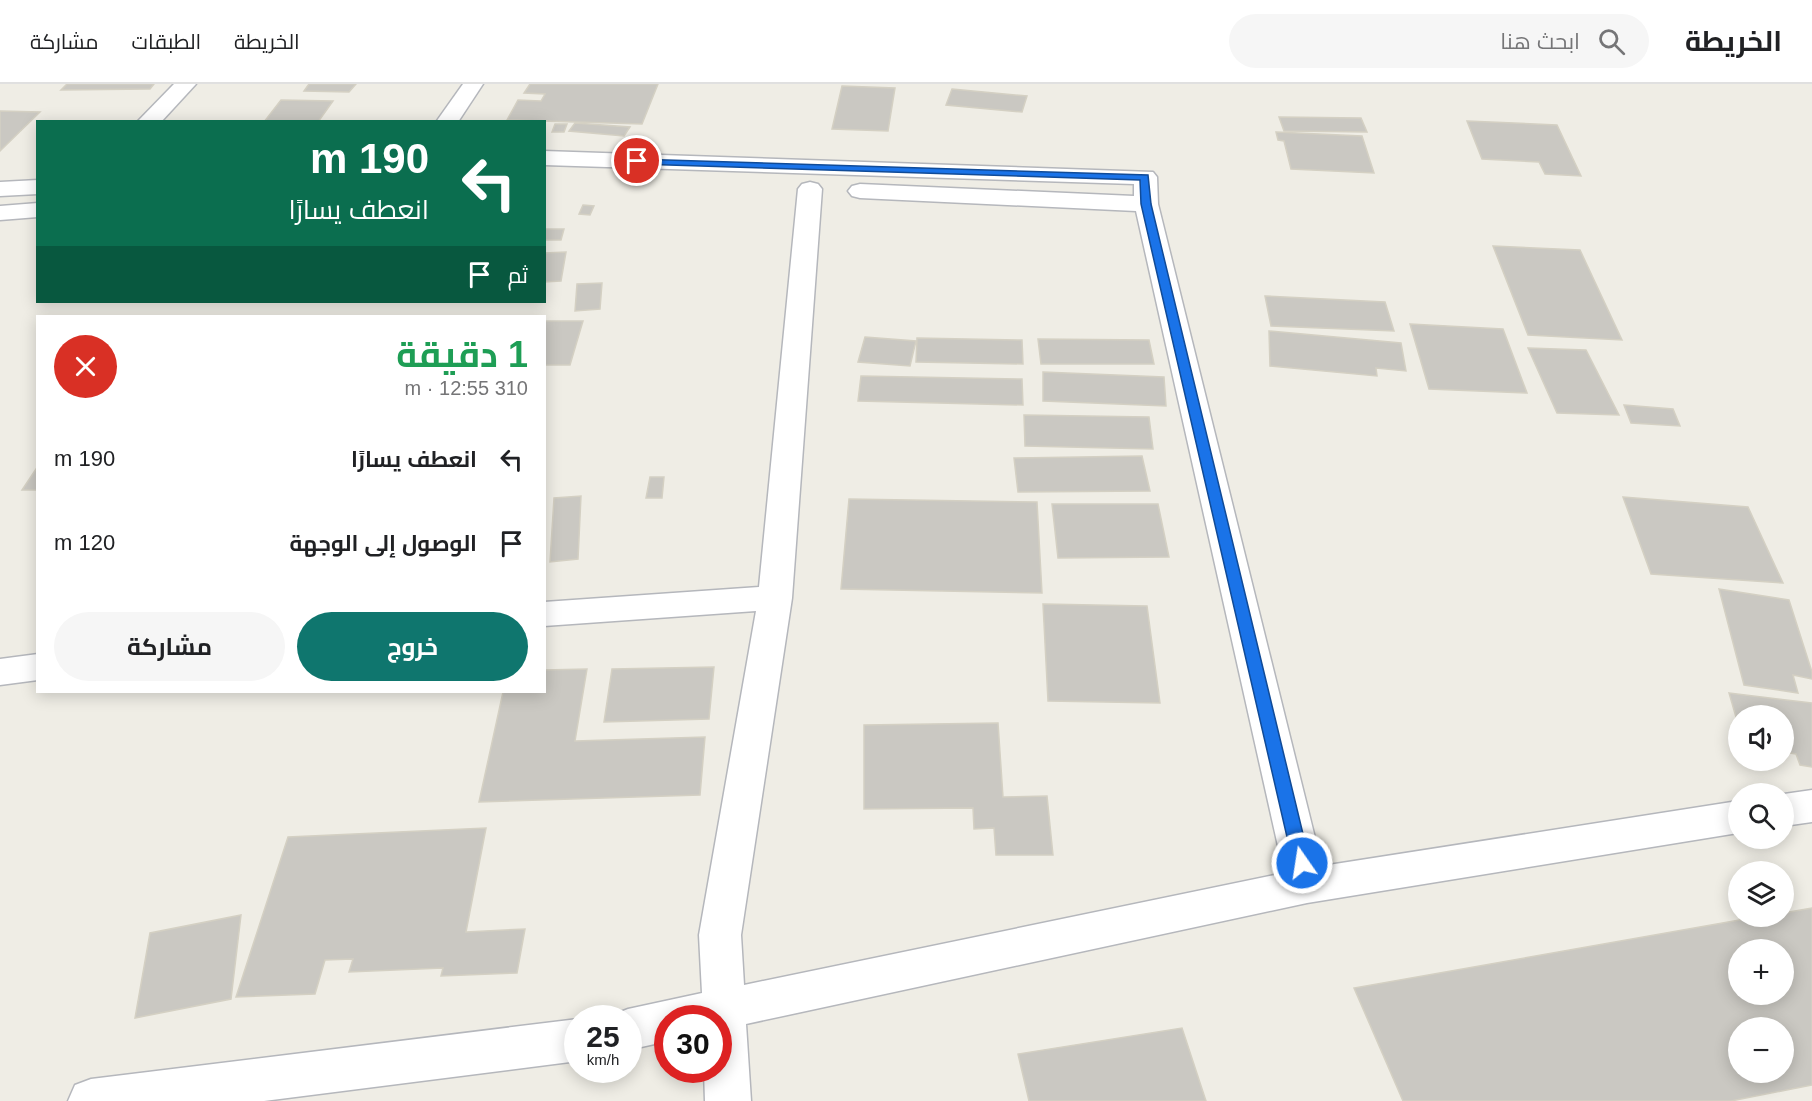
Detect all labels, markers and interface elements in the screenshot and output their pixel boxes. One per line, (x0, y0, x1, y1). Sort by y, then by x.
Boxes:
search box (1229, 14, 1649, 68)
icon: search (1595, 25, 1628, 58)
text: الخريطة (1685, 26, 1782, 57)
text: ابحث هنا (1500, 29, 1580, 54)
text: مشاركة (30, 30, 99, 53)
text: الطبقات (132, 30, 201, 53)
text: الخريطة (234, 30, 300, 53)
text: 190 m (310, 135, 429, 182)
pin (611, 135, 662, 186)
icon: left (450, 144, 528, 222)
icon: arrive (620, 144, 653, 177)
text: انعطف يسارًا (288, 195, 429, 225)
icon: arrive (463, 258, 496, 291)
text: ثم (508, 263, 528, 288)
text: 1 دقيقة (396, 334, 528, 375)
button: close (54, 335, 117, 398)
text: 310 m · 12:55 (405, 377, 528, 399)
icon: left (495, 443, 528, 476)
text: 190 m (54, 446, 115, 471)
text: انعطف يسارًا (351, 447, 477, 472)
icon: arrive (495, 527, 528, 560)
text: 120 m (54, 530, 115, 555)
text: الوصول إلى الوجهة (290, 531, 477, 556)
button: مشاركة (54, 612, 285, 681)
button: خروج (297, 612, 528, 681)
map controls (1728, 705, 1794, 1083)
button: sound (1728, 705, 1794, 771)
button: search (1728, 783, 1794, 849)
position arrow (1270, 831, 1334, 895)
button: layers (1728, 861, 1794, 927)
button: + (1728, 939, 1794, 1005)
speed limit sign: 30 (654, 1005, 732, 1083)
button: − (1728, 1017, 1794, 1083)
text: 25 (586, 1020, 620, 1053)
text: km/h (587, 1051, 619, 1068)

